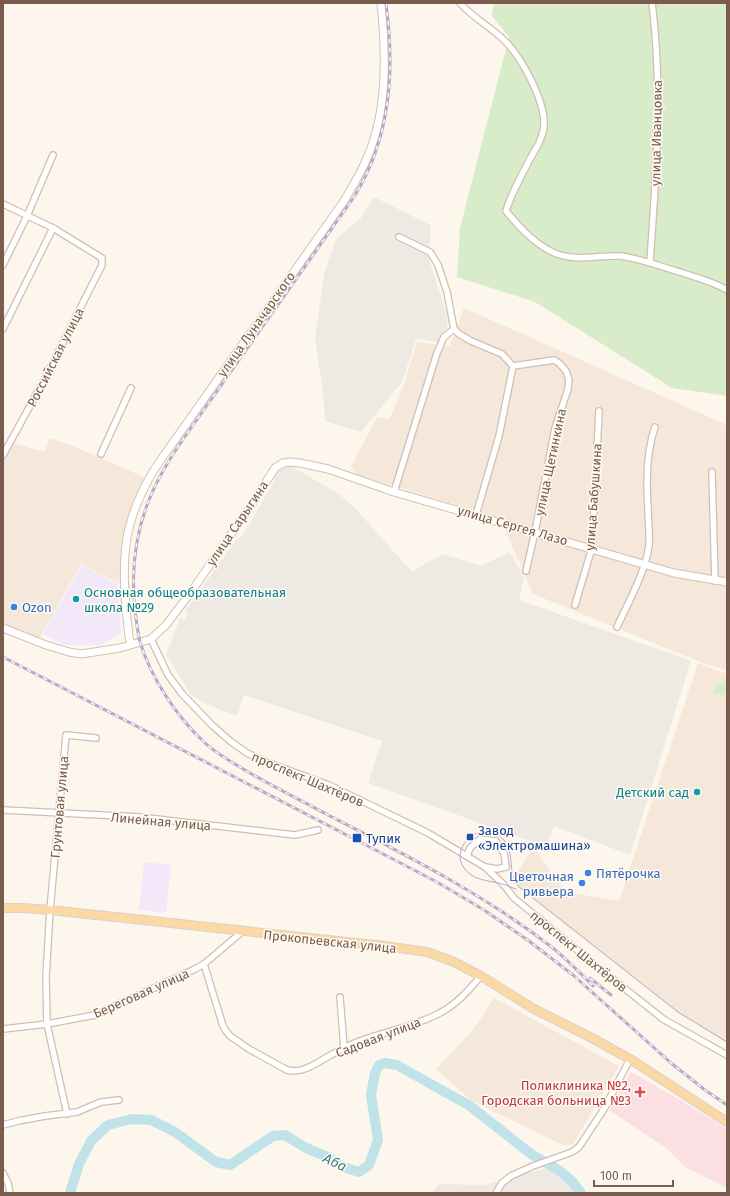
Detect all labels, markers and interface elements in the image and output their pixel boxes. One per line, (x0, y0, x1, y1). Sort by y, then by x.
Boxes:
street label: улица Иванцовка (648, 80, 665, 186)
street label: улица Луначарского (215, 269, 298, 380)
street label: Российская улица (24, 305, 87, 409)
street label: улица Щетинкина (532, 407, 569, 517)
street label: улица Бабушкина (582, 443, 605, 551)
street label: улица Сарыгина (203, 478, 271, 569)
street label: улица Сергея Лазо (456, 503, 570, 548)
place label: Основная общеобразовательная школа №29 (84, 585, 286, 615)
marker: Основная общеобразовательная школа №29 (71, 594, 81, 604)
place label: Ozon (22, 600, 52, 615)
marker: Ozon (9, 602, 19, 612)
street label: проспект Шахтёров (249, 749, 366, 810)
street label: Грунтовая улица (48, 755, 71, 859)
place label: Детский сад (615, 785, 689, 800)
marker: Детский сад (692, 787, 702, 797)
street label: Линейная улица (110, 810, 212, 833)
place label: Завод «Электромашина» (478, 823, 591, 853)
place label: Тупик (366, 831, 401, 846)
marker: Тупик (351, 832, 363, 844)
marker: Завод «Электромашина» (465, 832, 475, 842)
place label: Пятёрочка (596, 866, 661, 881)
marker: Пятёрочка (583, 868, 593, 878)
place label: Цветочная ривьера (509, 869, 574, 899)
marker: Цветочная ривьера (577, 878, 587, 888)
street label: проспект Шахтёров (527, 908, 630, 995)
street label: Прокопьевская улица (263, 927, 397, 956)
street label: Береговая улица (91, 966, 191, 1021)
street label: Садовая улица (333, 1014, 423, 1061)
place label: Поликлиника №2, Городская больница №3 (481, 1078, 631, 1108)
marker: Поликлиника №2, Городская больница №3 (634, 1086, 646, 1098)
water label: Аба (319, 1149, 349, 1175)
scale bar (594, 1162, 673, 1188)
text: 100 m (600, 1169, 632, 1183)

